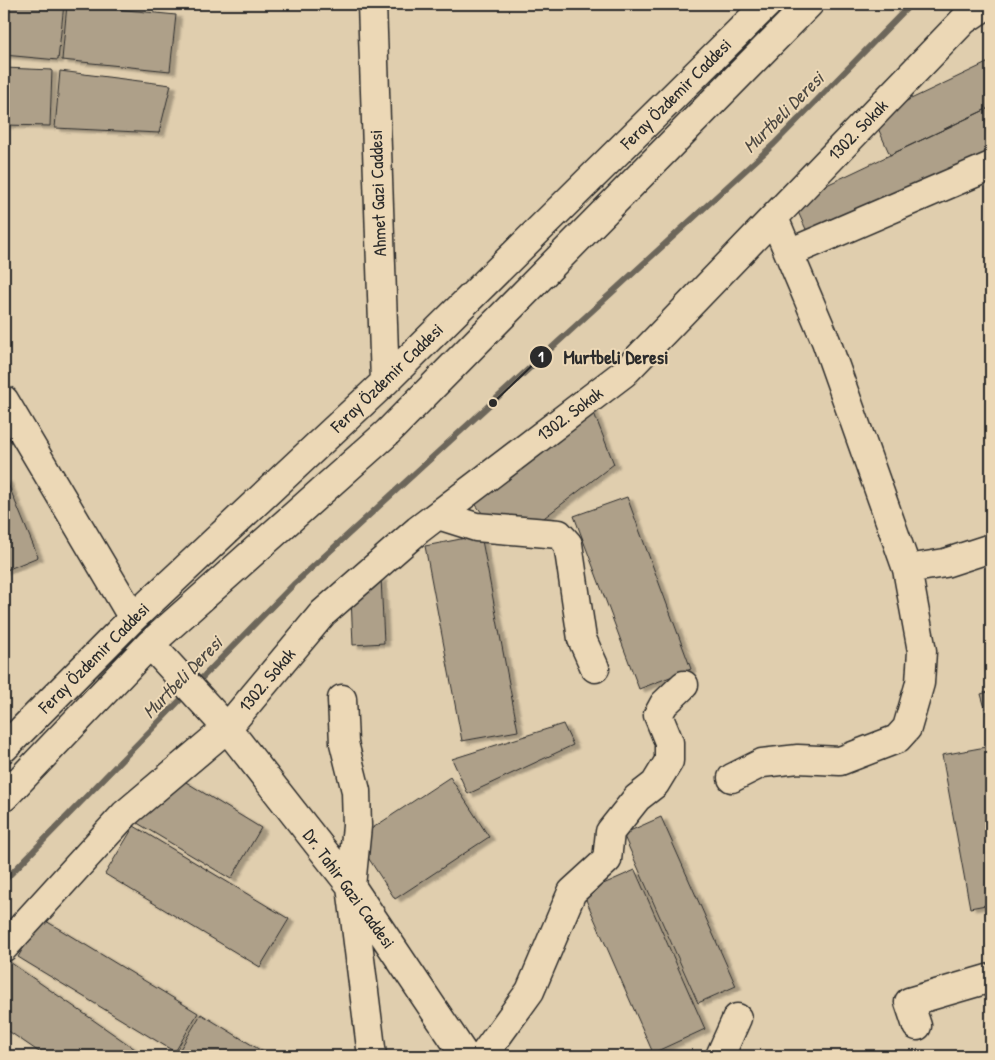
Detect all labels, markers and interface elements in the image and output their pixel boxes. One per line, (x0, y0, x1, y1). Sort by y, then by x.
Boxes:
street label: Feray Özdemir Caddesi (614, 32, 737, 156)
water label: Murtbeli Deresi (737, 65, 830, 158)
street label: 1302. Sokak (822, 93, 894, 166)
street label: Ahmet Gazi Caddesi (363, 129, 392, 257)
street label: Feray Özdemir Caddesi (324, 317, 449, 439)
callout: Murtbeli Deresi (529, 340, 679, 374)
text: Murtbeli Deresi (564, 344, 668, 370)
text: 1 (538, 346, 544, 367)
street label: 1302. Sokak (532, 380, 608, 447)
street label: Feray Özdemir Caddesi (32, 596, 155, 720)
water label: Murtbeli Deresi (136, 629, 229, 724)
street label: 1302. Sokak (232, 642, 301, 717)
street label: Dr. Tahir Gazi Caddesi (297, 824, 401, 954)

